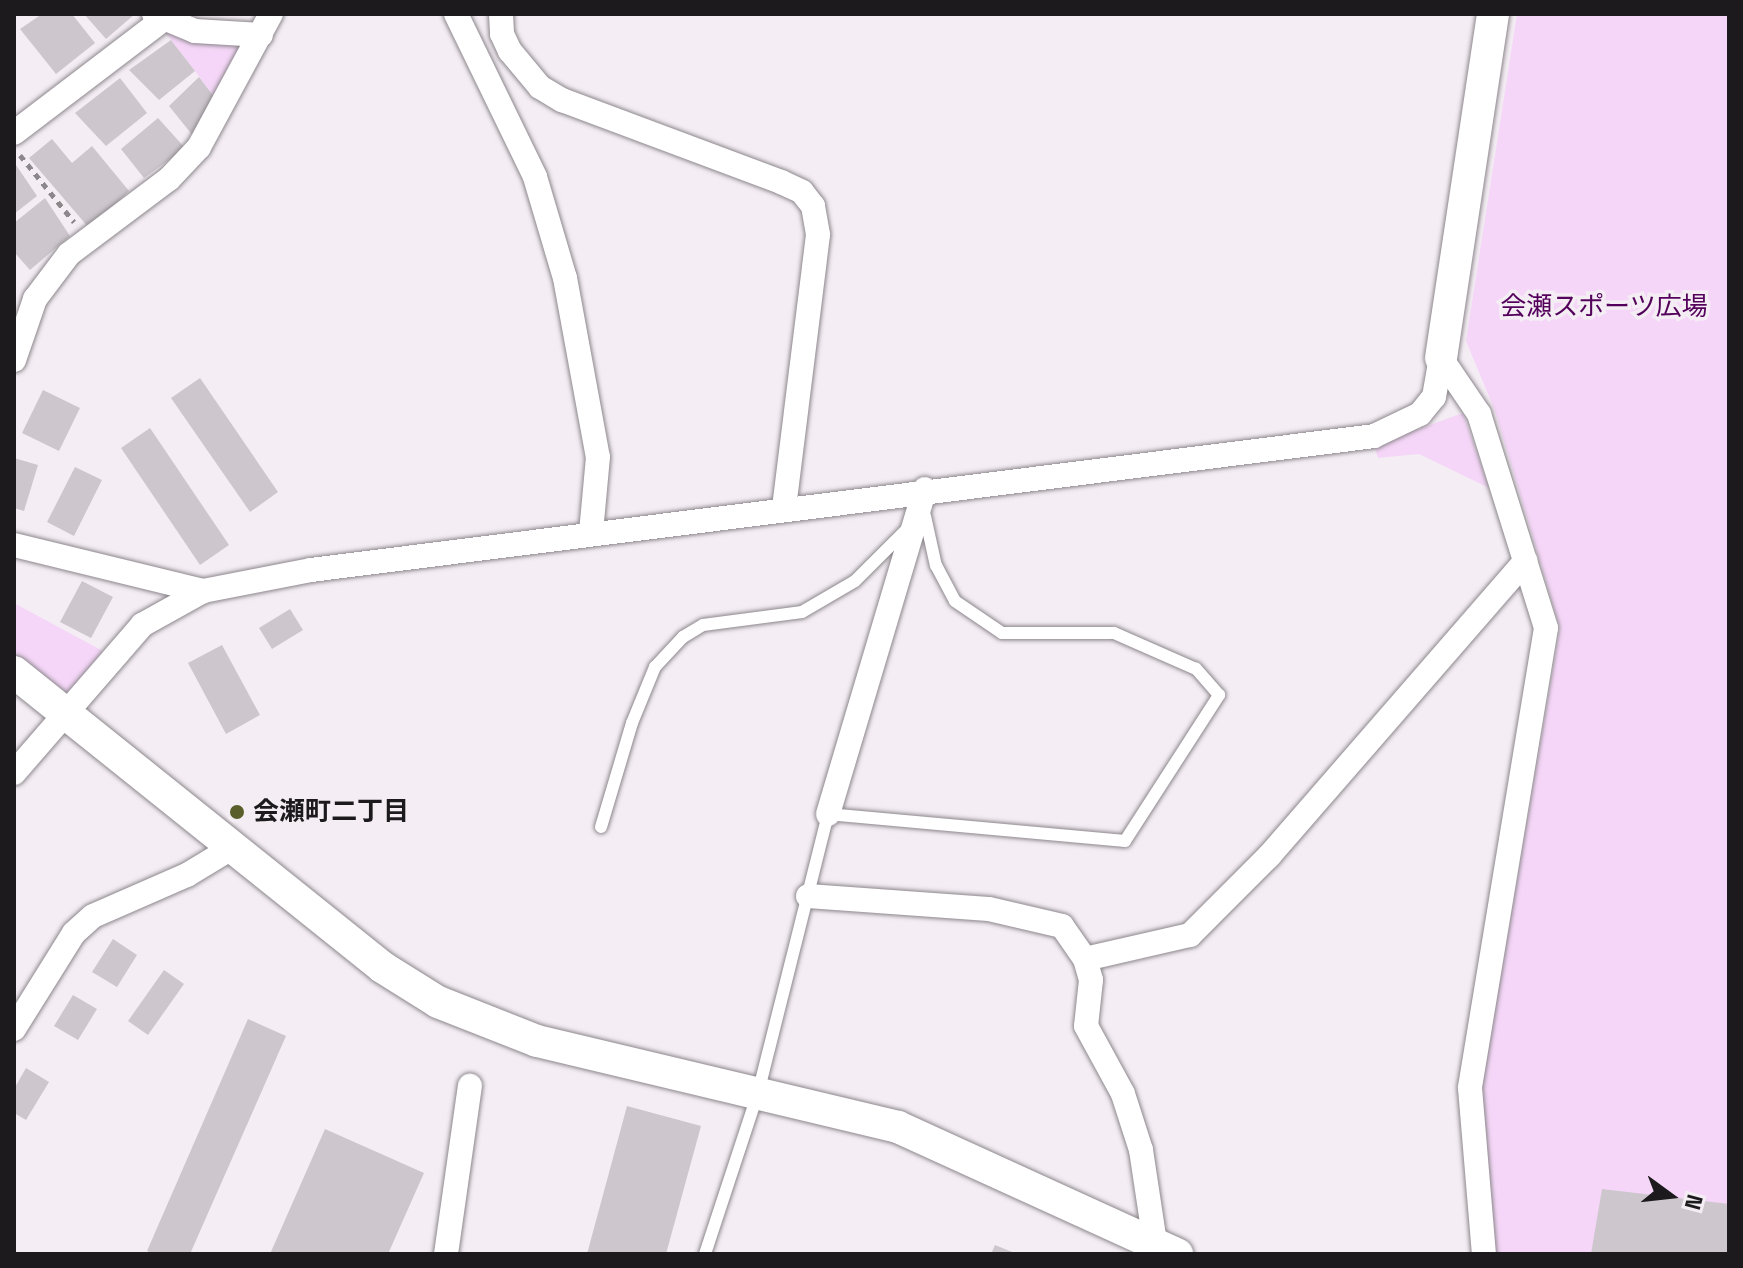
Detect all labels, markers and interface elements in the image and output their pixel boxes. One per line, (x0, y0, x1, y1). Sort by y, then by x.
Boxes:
park label: 会瀬スポーツ広場 (1500, 291, 1708, 323)
place label: 会瀬町二丁目 (253, 796, 409, 828)
marker: 会瀬町二丁目 (228, 803, 246, 821)
north arrow (1631, 1156, 1711, 1236)
text: N (1679, 1191, 1710, 1213)

